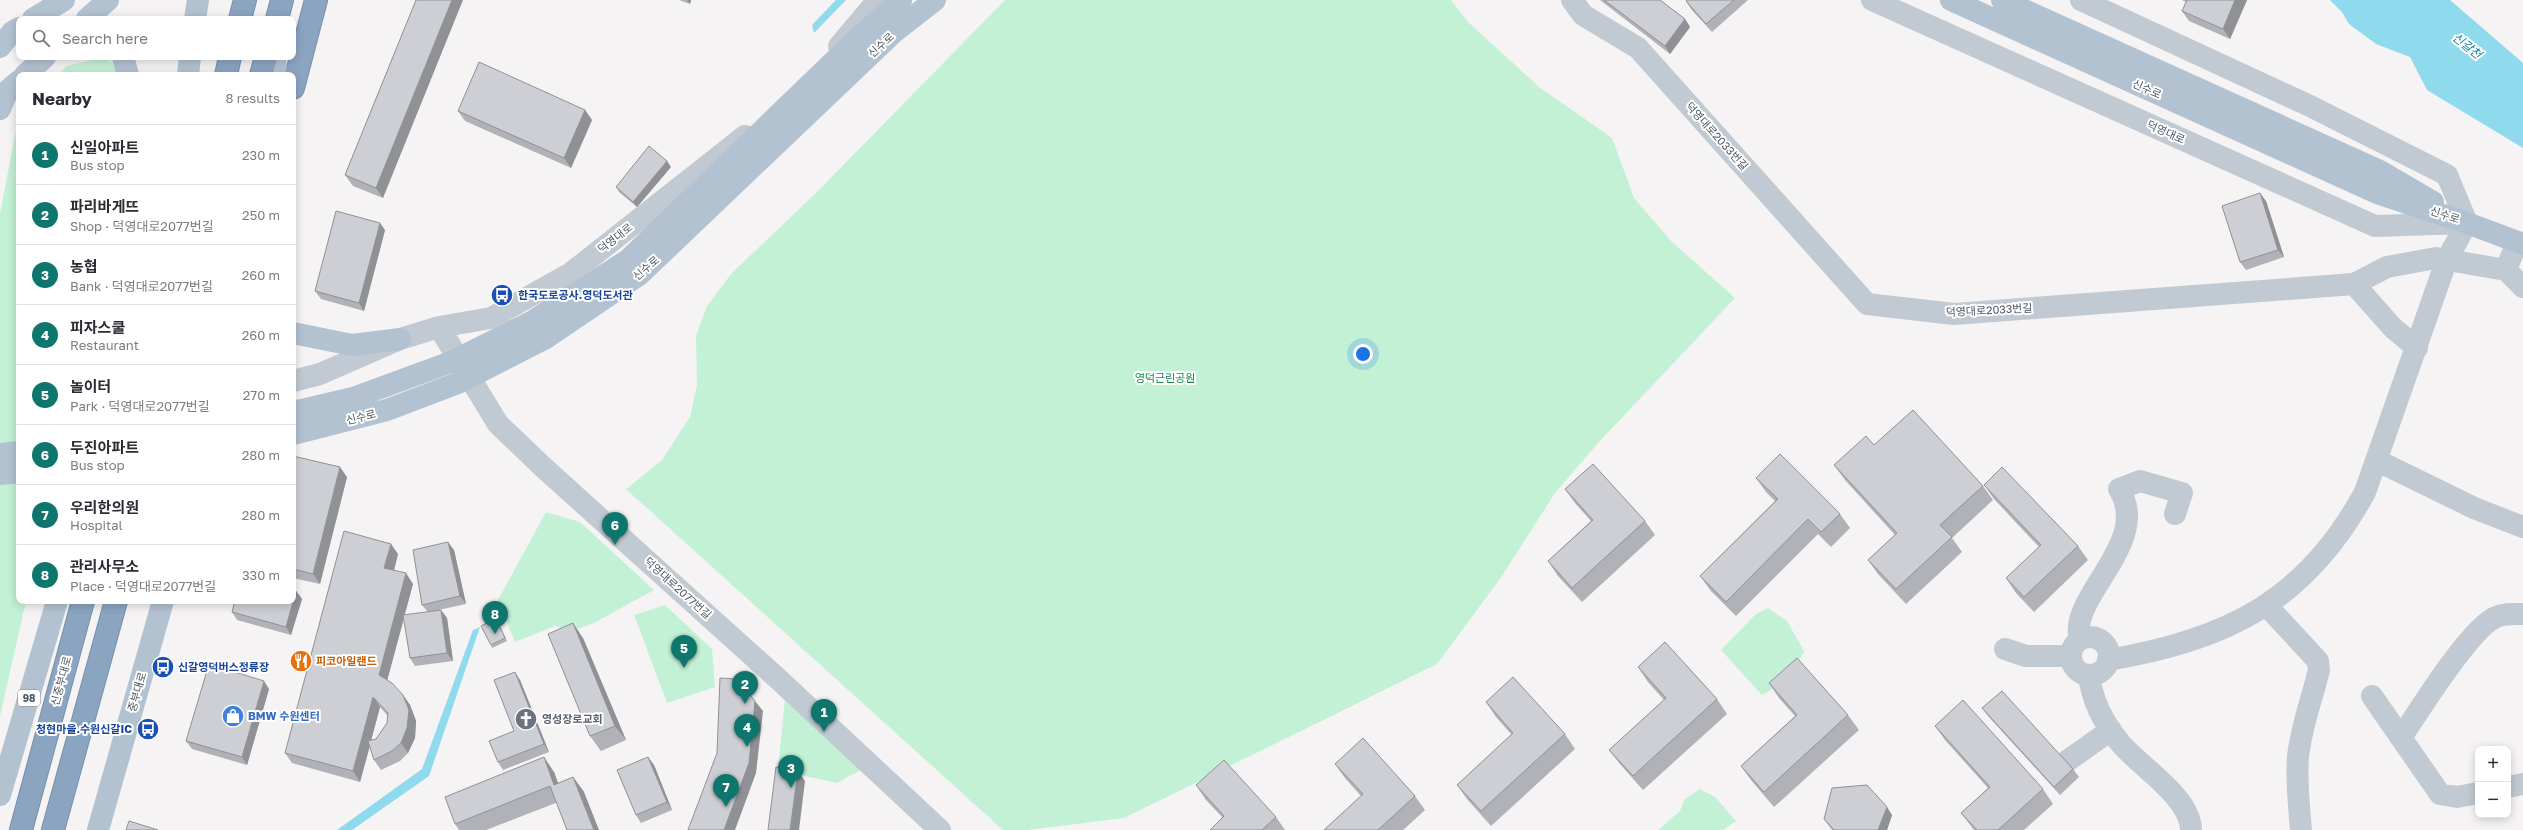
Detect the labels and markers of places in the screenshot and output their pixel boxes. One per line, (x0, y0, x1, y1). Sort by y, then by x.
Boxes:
bus stop icon: 한국도로공사.영덕도서관 (489, 282, 515, 308)
place label: 한국도로공사.영덕도서관 (518, 288, 633, 301)
pin: 6 (602, 512, 628, 545)
pin: 8 (482, 601, 508, 634)
pin: 5 (671, 635, 697, 668)
restaurant icon: 피코아일랜드 (288, 648, 314, 674)
bus stop icon: 신갈영덕버스정류장 (150, 654, 176, 680)
place label: 피코아일랜드 (316, 654, 377, 667)
place label: 신갈영덕버스정류장 (178, 660, 269, 673)
pin: 2 (732, 671, 758, 704)
pin: 1 (811, 699, 837, 732)
shop icon: BMW 수원센터 (220, 703, 246, 729)
church icon: 영성장로교회 (513, 706, 539, 732)
place label: BMW 수원센터 (248, 709, 320, 722)
place label: 영성장로교회 (542, 712, 603, 725)
pin: 4 (734, 714, 760, 747)
bus stop icon: 청현마을.수원신갈IC (135, 716, 161, 742)
place label: 청현마을.수원신갈IC (36, 722, 132, 735)
pin: 3 (778, 755, 804, 788)
pin: 7 (713, 774, 739, 807)

